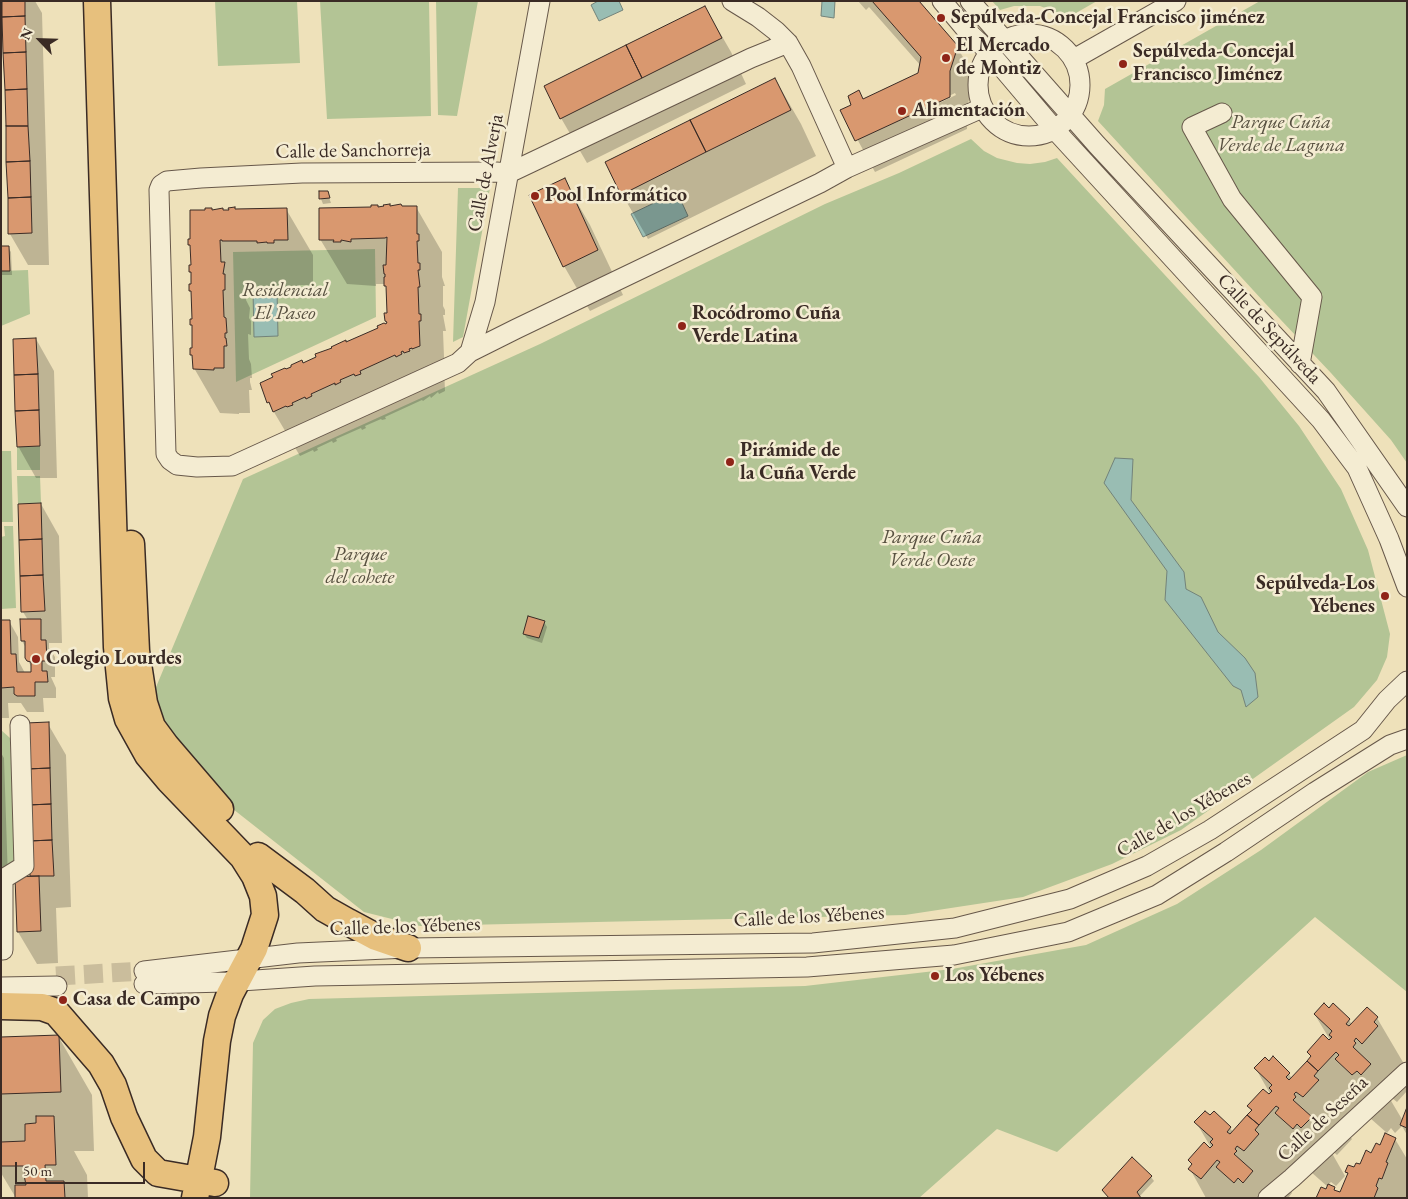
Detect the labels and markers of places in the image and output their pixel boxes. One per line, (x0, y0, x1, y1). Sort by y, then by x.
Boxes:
place label: Sepúlveda-Concejal Francisco jiménez (951, 6, 1265, 30)
marker: Sepúlveda-Concejal Francisco jiménez (935, 12, 947, 24)
place label: El Mercado de Montiz (956, 34, 1050, 81)
place label: Sepúlveda-Concejal Francisco Jiménez (1133, 40, 1294, 87)
marker: El Mercado de Montiz (940, 52, 952, 64)
marker: Sepúlveda-Concejal Francisco Jiménez (1117, 58, 1129, 70)
place label: Alimentación (912, 99, 1025, 123)
marker: Alimentación (896, 105, 908, 117)
place label: Pool Informático (545, 184, 687, 208)
marker: Pool Informático (529, 190, 541, 202)
place label: Rocódromo Cuña Verde Latina (692, 302, 841, 349)
marker: Rocódromo Cuña Verde Latina (676, 320, 688, 332)
place label: Pirámide de la Cuña Verde (740, 439, 856, 486)
marker: Pirámide de la Cuña Verde (724, 456, 736, 468)
place label: Sepúlveda-Los Yébenes (1256, 572, 1375, 619)
marker: Sepúlveda-Los Yébenes (1379, 590, 1391, 602)
place label: Colegio Lourdes (46, 647, 182, 671)
marker: Colegio Lourdes (30, 653, 42, 665)
place label: Los Yébenes (945, 964, 1044, 988)
marker: Los Yébenes (929, 970, 941, 982)
place label: Casa de Campo (73, 988, 200, 1012)
marker: Casa de Campo (57, 994, 69, 1006)

